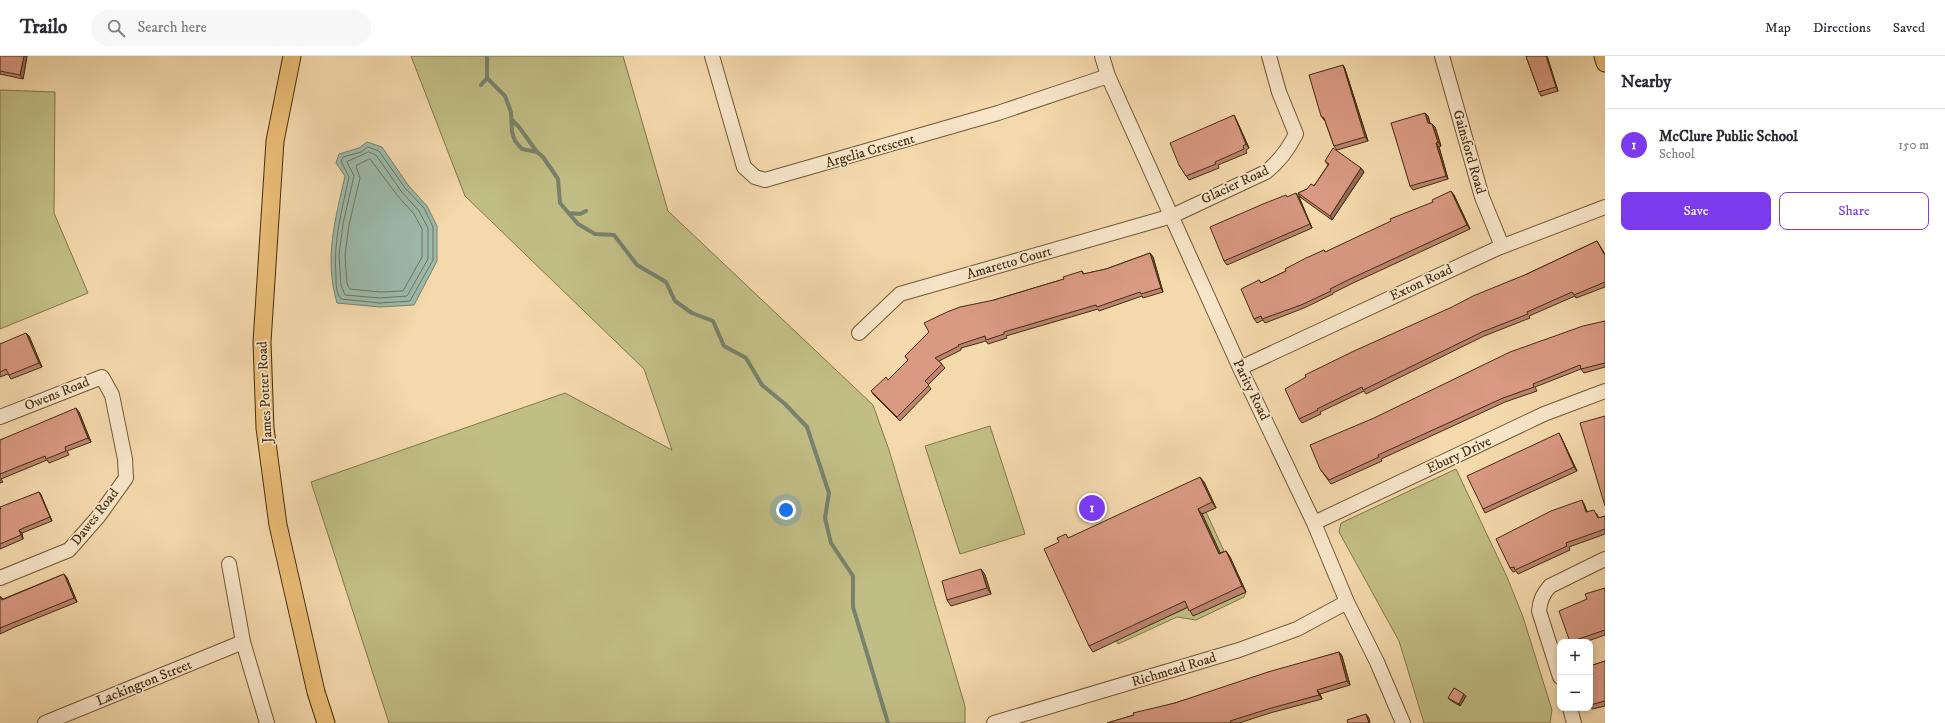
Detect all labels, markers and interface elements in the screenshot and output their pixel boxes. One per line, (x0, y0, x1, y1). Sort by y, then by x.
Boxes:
search box (91, 10, 371, 46)
text: Trailo (20, 16, 67, 39)
icon: search (105, 17, 127, 39)
text: Search here (137, 18, 207, 37)
text: Map (1765, 19, 1791, 37)
text: Directions (1813, 19, 1871, 37)
text: Saved (1893, 19, 1925, 37)
text: Nearby (1621, 71, 1671, 93)
street label: Gainsford Road (1448, 108, 1490, 196)
text: McClure Public School (1659, 127, 1798, 146)
street label: Argelia Crescent (823, 130, 917, 172)
text: 1 (1632, 137, 1636, 153)
text: 150 m (1898, 137, 1929, 153)
text: School (1659, 146, 1695, 162)
street label: Glacier Road (1198, 162, 1272, 208)
button: Save (1621, 192, 1771, 230)
button: Share (1779, 192, 1929, 230)
street label: Amaretto Court (964, 242, 1054, 284)
street label: Exton Road (1387, 261, 1455, 305)
street label: James Potter Road (253, 341, 277, 445)
street label: Parity Road (1228, 356, 1274, 424)
street label: Owens Road (22, 373, 92, 415)
street label: Ebury Drive (1424, 432, 1494, 478)
street label: Dawes Road (67, 485, 123, 549)
pin: 1 (1079, 493, 1105, 523)
your location (776, 500, 796, 520)
map controls (1557, 639, 1593, 711)
button: + (1557, 639, 1593, 675)
street label: Richmead Road (1130, 649, 1218, 691)
street label: Lackington Street (94, 655, 195, 710)
button: − (1557, 675, 1593, 711)

